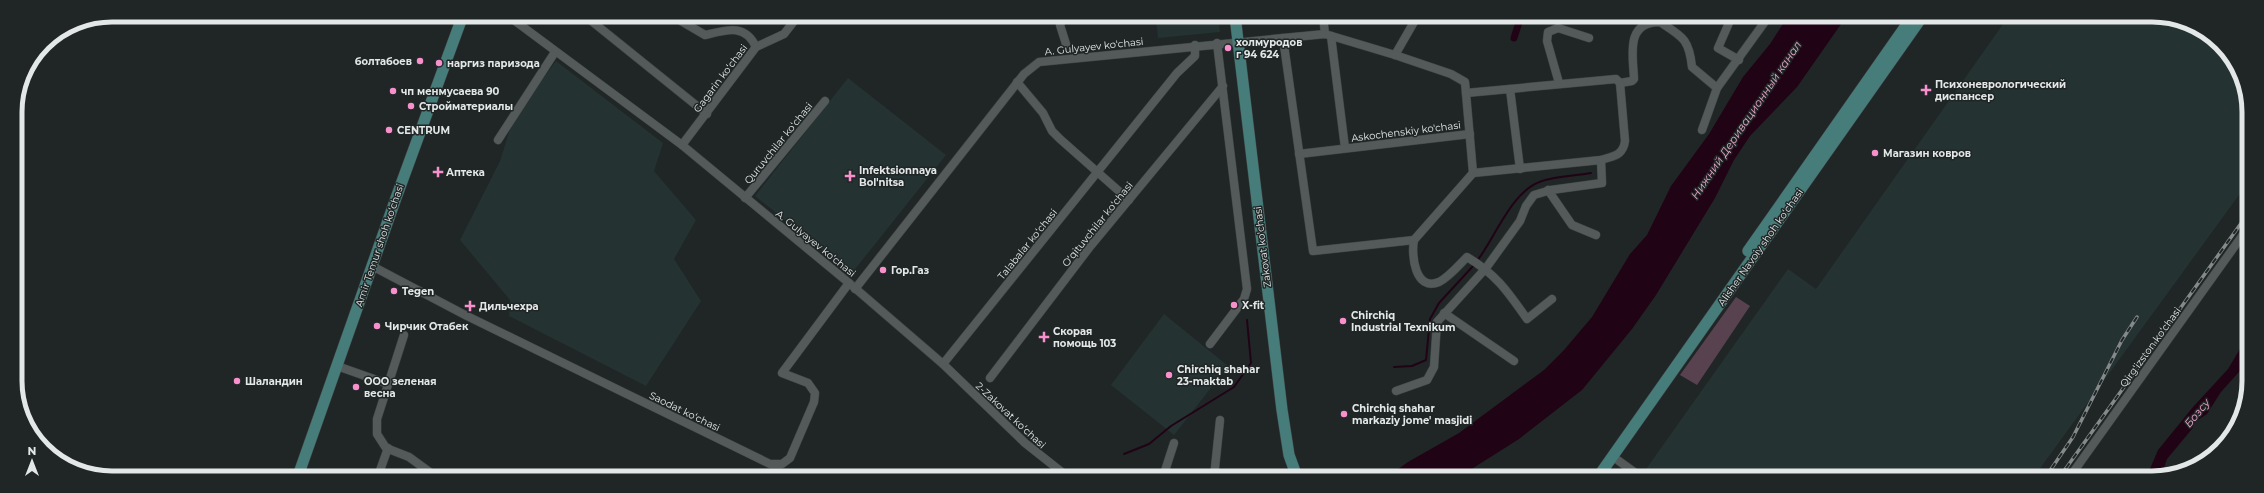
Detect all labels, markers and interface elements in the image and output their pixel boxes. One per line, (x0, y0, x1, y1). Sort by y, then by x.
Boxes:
street label: A. Gulyayev ko‘chasi (1044, 35, 1144, 58)
place label: холмуродов г 94 624 (1236, 36, 1302, 61)
water label: Нижний Деривационный канал (1688, 38, 1804, 202)
street label: Gagarin ko‘chasi (691, 42, 750, 115)
marker: холмуродов г 94 624 (1223, 43, 1233, 53)
place label: болтабоев (355, 55, 412, 68)
marker: болтабоев (415, 56, 425, 66)
place label: наргиз паризода (447, 57, 540, 70)
marker: наргиз паризода (434, 58, 444, 68)
place label: Психоневрологический диспансер (1935, 78, 2066, 103)
marker: Психоневрологический диспансер (1920, 84, 1932, 96)
place label: чп менмусаева 90 (401, 85, 500, 98)
marker: чп менмусаева 90 (388, 86, 398, 96)
place label: Стройматериалы (419, 100, 513, 113)
street label: Quruvchilar ko‘chasi (742, 100, 815, 187)
marker: Стройматериалы (406, 101, 416, 111)
street label: Askochenskiy ko'chasi (1351, 118, 1462, 145)
place label: CENTRUM (397, 124, 450, 137)
marker: CENTRUM (384, 125, 394, 135)
place label: Магазин ковров (1883, 147, 1971, 160)
marker: Магазин ковров (1870, 148, 1880, 158)
place label: Infektsionnaya Bol'nitsa (859, 164, 937, 189)
place label: Аптека (446, 166, 485, 179)
marker: Аптека (433, 167, 443, 177)
marker: Infektsionnaya Bol'nitsa (844, 170, 856, 182)
street label: O‘qituvchilar ko‘chasi (1059, 179, 1136, 269)
street label: Amir Temur shoh ko‘chasi (352, 182, 407, 308)
street label: Alisher Navoiy shoh koʻchasi (1715, 186, 1806, 308)
street label: Talabalar ko‘chasi (995, 206, 1060, 282)
street label: Zakovat ko'chasi (1251, 206, 1274, 288)
street label: A. Gulyayev ko‘chasi (773, 207, 858, 280)
place label: Гор.Газ (891, 264, 930, 277)
marker: Гор.Газ (878, 265, 888, 275)
place label: Tegen (402, 285, 434, 298)
marker: Tegen (389, 286, 399, 296)
place label: X-fit (1242, 299, 1265, 312)
marker: Дильчехра (464, 300, 476, 312)
place label: Дильчехра (479, 300, 539, 313)
marker: X-fit (1229, 300, 1239, 310)
street label: Qirg‘izston ko‘chasi (2117, 305, 2184, 390)
place label: Chirchiq Industrial Texnikum (1351, 309, 1455, 334)
marker: Chirchiq Industrial Texnikum (1338, 316, 1348, 326)
place label: Чирчик Отабек (385, 320, 469, 333)
marker: Чирчик Отабек (372, 321, 382, 331)
place label: Скорая помощь 103 (1053, 325, 1116, 350)
marker: Скорая помощь 103 (1038, 331, 1050, 343)
place label: Chirchiq shahar 23-maktab (1177, 363, 1260, 388)
marker: Chirchiq shahar 23-maktab (1164, 370, 1174, 380)
place label: Шаландин (245, 375, 303, 388)
place label: ООО зеленая весна (364, 375, 436, 400)
marker: Шаландин (232, 376, 242, 386)
street label: 2-Zakovat ko‘chasi (973, 380, 1048, 451)
marker: ООО зеленая весна (351, 382, 361, 392)
street label: Saodat ko‘chasi (647, 389, 722, 434)
water label: Бозсу (2181, 395, 2214, 430)
place label: Chirchiq shahar markaziy jome' masjidi (1352, 402, 1472, 427)
marker: Chirchiq shahar markaziy jome' masjidi (1339, 409, 1349, 419)
north arrow (12, 441, 52, 481)
text: N (28, 444, 36, 458)

